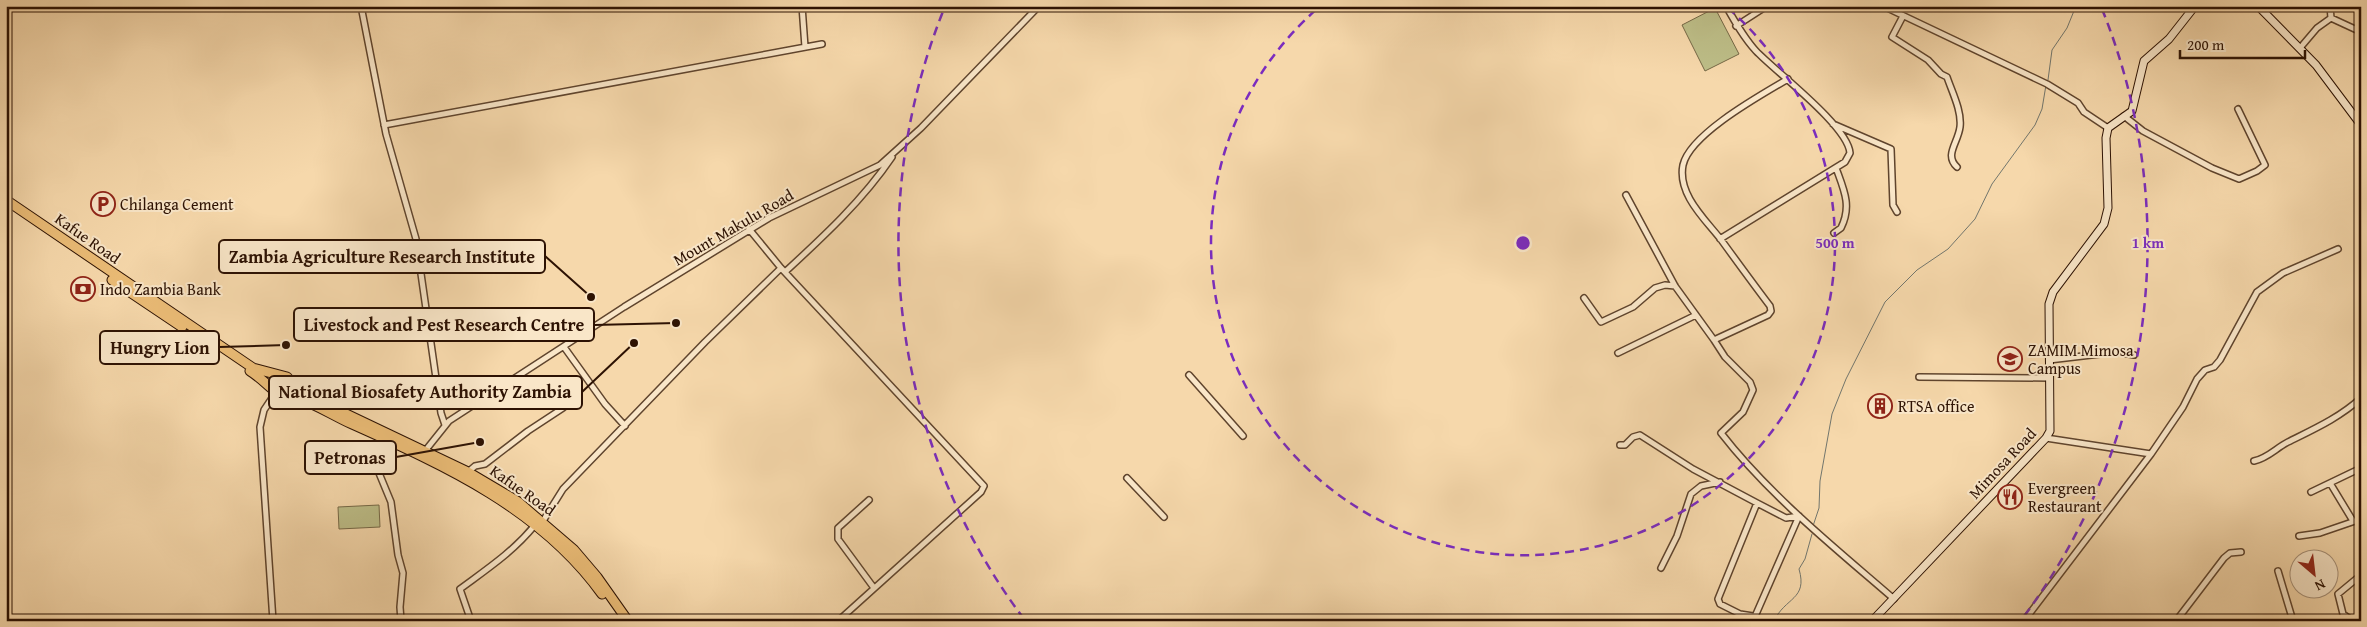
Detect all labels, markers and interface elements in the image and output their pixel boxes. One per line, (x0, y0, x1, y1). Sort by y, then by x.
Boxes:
scale bar (2180, 28, 2304, 60)
text: 200 m (2187, 34, 2225, 55)
street label: Mount Makulu Road (668, 182, 798, 271)
parking icon: Chilanga Cement (90, 191, 116, 217)
place label: Chilanga Cement (120, 192, 234, 216)
street label: Kafue Road (50, 207, 126, 270)
text: 500 m (1815, 232, 1855, 253)
text: 1 km (2132, 232, 2164, 253)
centre of rings (1514, 234, 1532, 252)
callout: Zambia Agriculture Research Institute (219, 240, 545, 273)
text: Zambia Agriculture Research Institute (229, 243, 535, 270)
bank icon: Indo Zambia Bank (70, 276, 96, 302)
place label: Indo Zambia Bank (100, 277, 222, 301)
callout: Livestock and Pest Research Centre (294, 308, 594, 341)
text: Livestock and Pest Research Centre (304, 311, 584, 338)
callout: Hungry Lion (100, 331, 219, 364)
text: Hungry Lion (110, 334, 210, 361)
place label: ZAMIM Mimosa Campus (2028, 338, 2134, 380)
school or university icon: ZAMIM Mimosa Campus (1997, 346, 2023, 372)
callout: National Biosafety Authority Zambia (269, 376, 582, 409)
text: National Biosafety Authority Zambia (279, 378, 572, 405)
building icon: RTSA office (1867, 393, 1893, 419)
place label: RTSA office (1898, 394, 1974, 418)
street label: Mimosa Road (1963, 422, 2042, 504)
callout: Petronas (305, 441, 396, 474)
text: Petronas (314, 444, 386, 471)
street label: Kafue Road (485, 459, 561, 522)
place label: Evergreen Restaurant (2028, 476, 2102, 518)
restaurant icon: Evergreen Restaurant (1997, 484, 2023, 510)
north arrow (2290, 550, 2340, 600)
text: N (2311, 574, 2329, 597)

